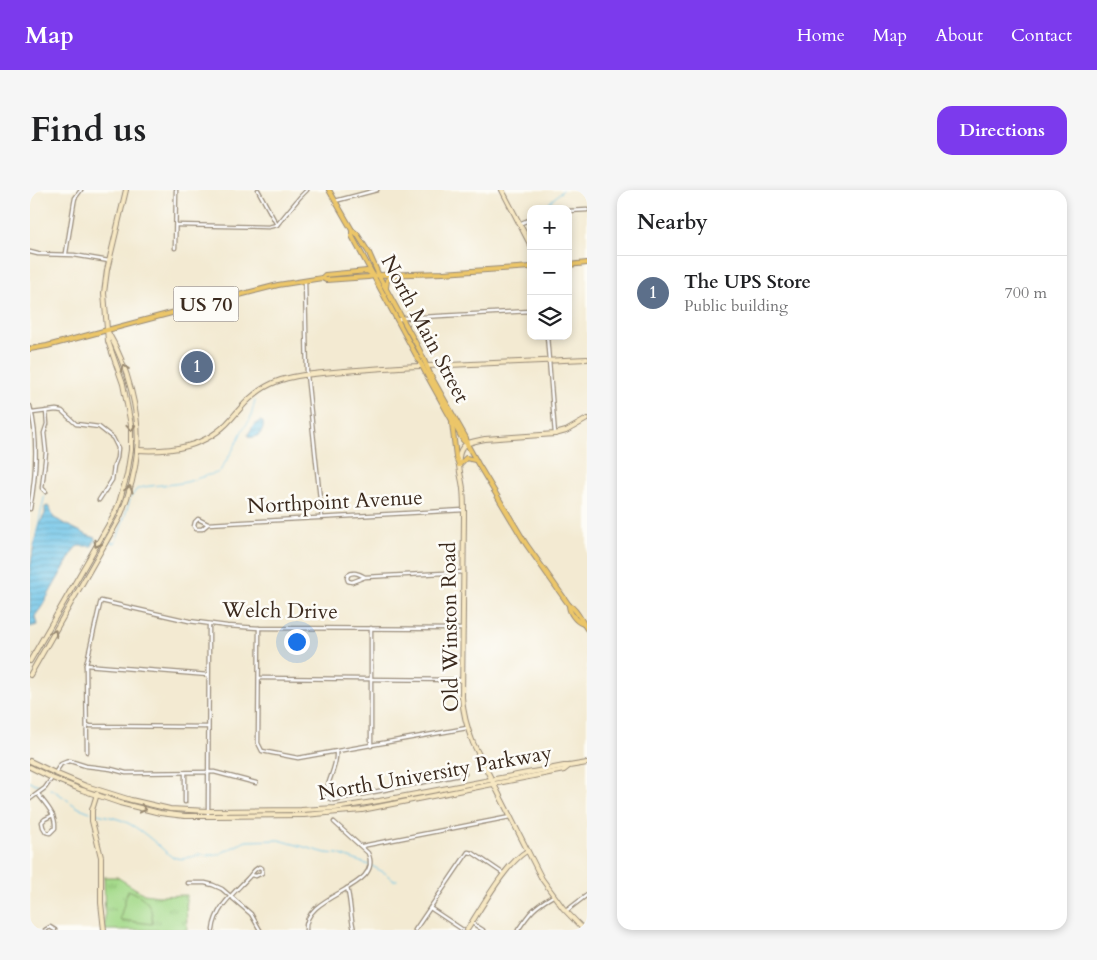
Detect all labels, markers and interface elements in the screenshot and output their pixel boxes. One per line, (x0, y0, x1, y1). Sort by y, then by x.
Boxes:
text: Map (25, 19, 74, 52)
text: Home (797, 23, 845, 48)
text: Map (873, 23, 907, 48)
text: About (935, 23, 983, 48)
text: Contact (1011, 23, 1072, 48)
text: Find us (30, 106, 146, 154)
button: Directions (937, 106, 1067, 155)
map controls (527, 205, 572, 340)
button: + (527, 205, 572, 250)
text: Nearby (637, 208, 708, 237)
street label: North Main Street (374, 250, 476, 408)
button: − (527, 250, 572, 295)
text: The UPS Store (684, 269, 811, 295)
text: 1 (649, 282, 657, 304)
text: 700 m (1005, 282, 1047, 304)
road number: US 70 (174, 286, 238, 322)
button: layers (527, 295, 572, 340)
text: Public building (684, 295, 788, 317)
pin: 1 (181, 348, 213, 386)
one-way arrow (120, 365, 130, 373)
one-way arrow (126, 424, 137, 432)
street label: Northpoint Avenue (246, 483, 424, 521)
one-way arrow (124, 486, 134, 494)
one-way arrow (94, 539, 104, 548)
street label: Old Winston Road (434, 542, 466, 712)
street label: Welch Drive (221, 595, 338, 627)
one-way arrow (48, 629, 58, 638)
your location (284, 629, 310, 655)
street label: North University Parkway (316, 738, 554, 808)
one-way arrow (138, 803, 147, 814)

